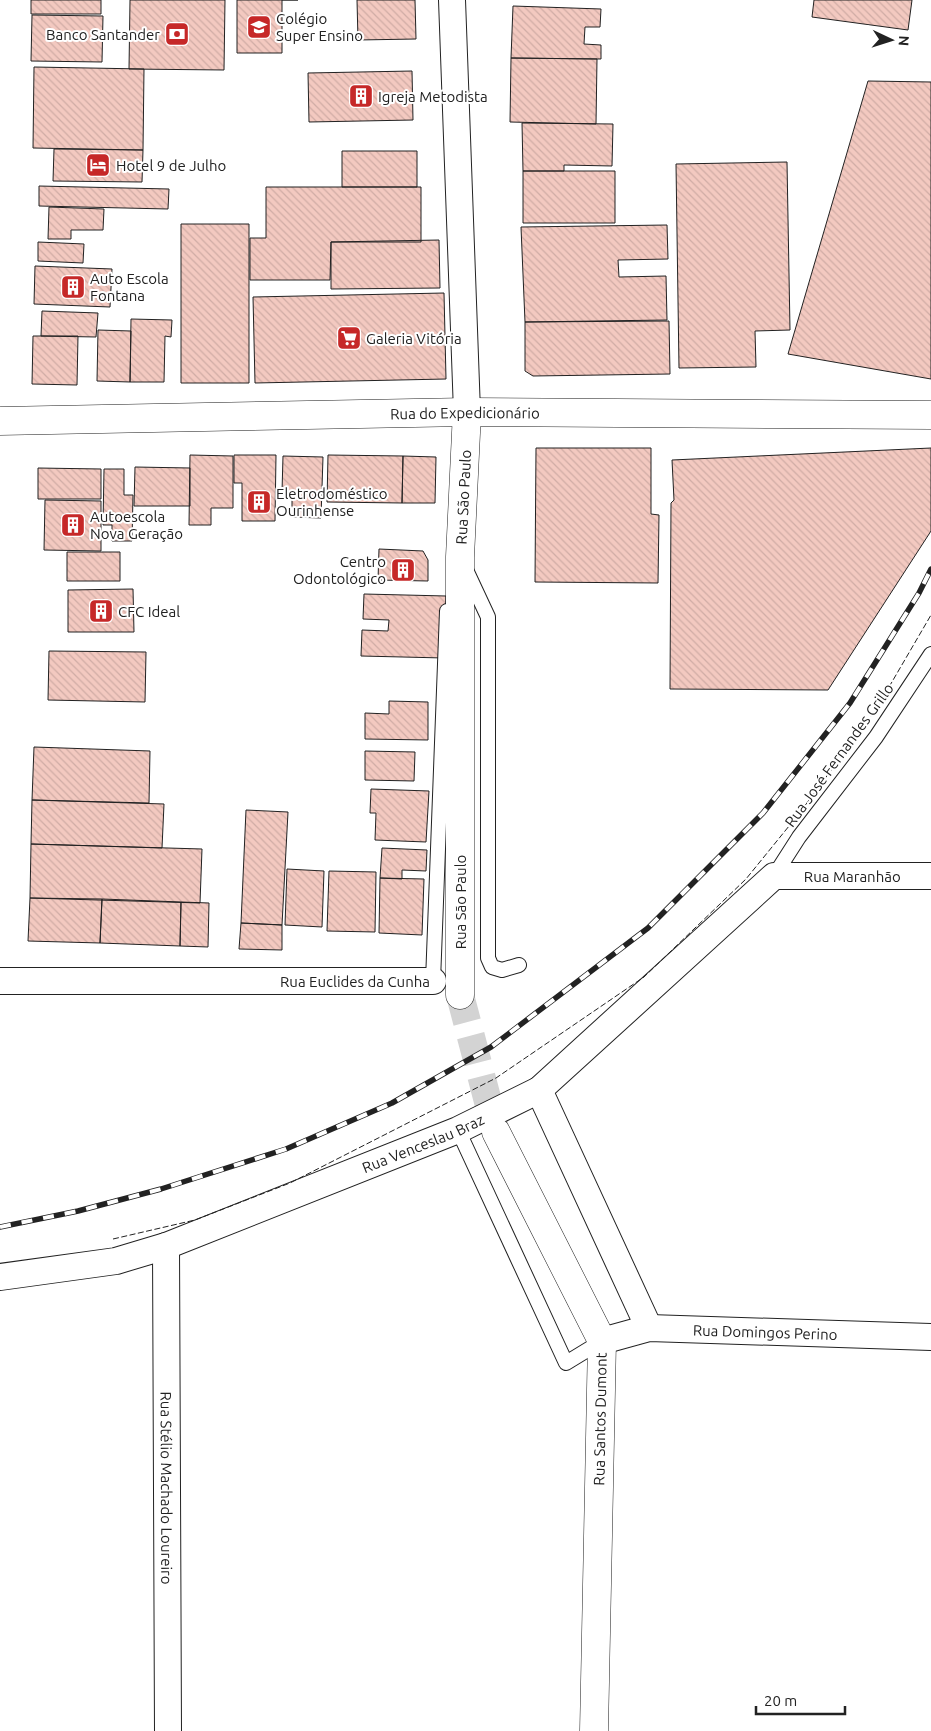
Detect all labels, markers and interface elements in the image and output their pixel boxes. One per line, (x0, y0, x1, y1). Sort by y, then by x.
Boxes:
place label: Colégio Super Ensino (276, 10, 363, 44)
school or university icon: Colégio Super Ensino (246, 14, 272, 40)
north arrow (866, 15, 916, 65)
bank icon: Banco Santander (164, 21, 190, 47)
place label: Banco Santander (46, 26, 160, 43)
text: N (896, 35, 912, 47)
building icon: Igreja Metodista (348, 83, 374, 109)
place label: Igreja Metodista (378, 88, 488, 105)
hotel icon: Hotel 9 de Julho (85, 152, 111, 178)
place label: Hotel 9 de Julho (116, 157, 226, 174)
place label: Auto Escola Fontana (90, 270, 169, 304)
building icon: Auto Escola Fontana (60, 274, 86, 300)
supermarket icon: Galeria Vitória (336, 325, 362, 351)
place label: Galeria Vitória (366, 330, 462, 347)
street label: Rua do Expedicionário (390, 403, 540, 422)
street label: Rua São Paulo (452, 449, 474, 545)
place label: Eletrodoméstico Ourinhense (276, 485, 388, 519)
building icon: Eletrodoméstico Ourinhense (246, 489, 272, 515)
place label: Autoescola Nova Geração (90, 508, 183, 542)
building icon: Autoescola Nova Geração (60, 512, 86, 538)
place label: Centro Odontológico (293, 553, 386, 587)
building icon: Centro Odontológico (390, 557, 416, 583)
building icon: CFC Ideal (88, 598, 114, 624)
place label: CFC Ideal (118, 603, 180, 620)
street label: Rua José Fernandes Grillo (781, 680, 897, 830)
street label: Rua São Paulo (452, 855, 469, 949)
street label: Rua Maranhão (804, 868, 901, 885)
street label: Rua Euclides da Cunha (280, 973, 430, 990)
street label: Rua Venceslau Braz (360, 1110, 487, 1176)
street label: Rua Domingos Perino (693, 1321, 838, 1343)
street label: Rua Santos Dumont (590, 1352, 610, 1486)
street label: Rua Stélio Machado Loureiro (158, 1391, 176, 1585)
scale bar (756, 1684, 845, 1716)
text: 20 m (764, 1692, 797, 1709)

